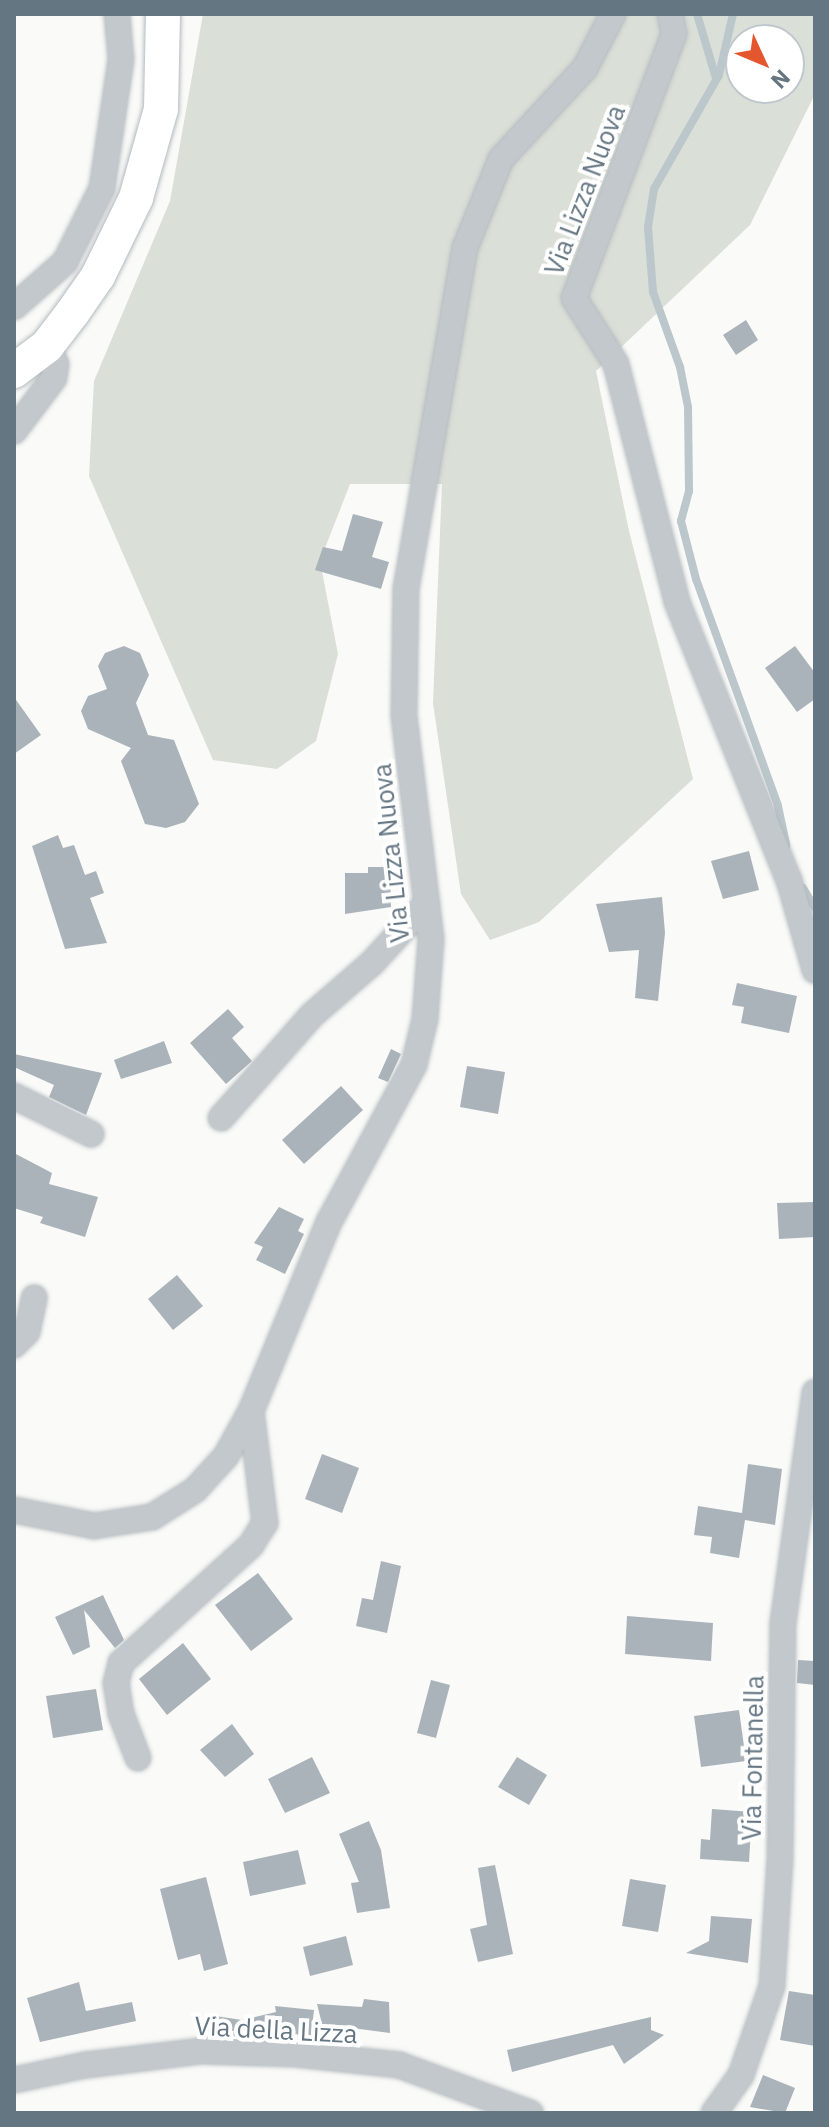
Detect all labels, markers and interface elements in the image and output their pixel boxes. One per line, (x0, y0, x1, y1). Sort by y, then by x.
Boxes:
north arrow (725, 24, 805, 104)
text: N (765, 64, 797, 95)
street label: Via Lizza Nuova (538, 100, 632, 280)
street label: Via Lizza Nuova (366, 762, 416, 944)
street label: Via Fontanella (736, 1675, 770, 1841)
street label: Via della Lizza (194, 2010, 358, 2050)

